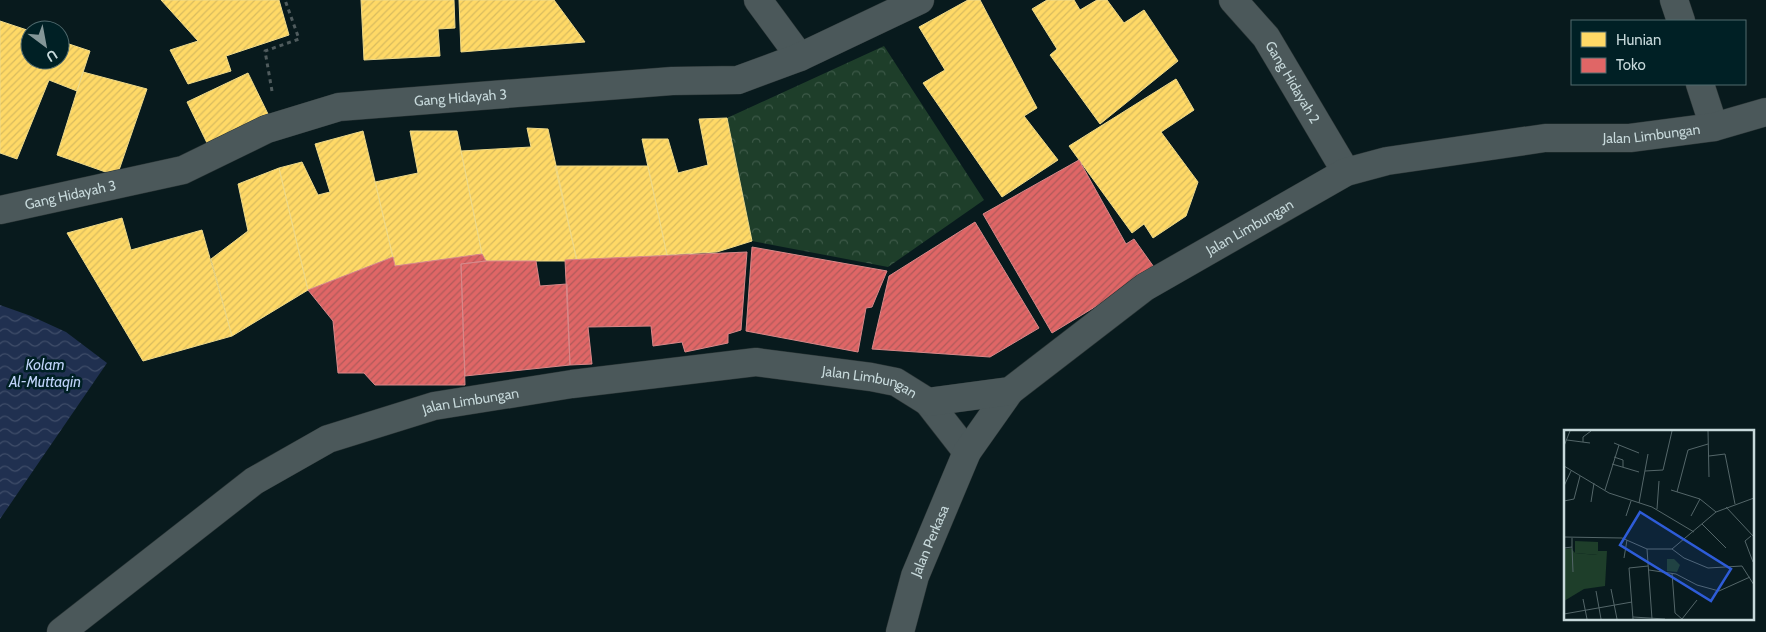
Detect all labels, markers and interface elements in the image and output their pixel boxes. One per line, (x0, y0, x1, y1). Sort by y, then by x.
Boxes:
north arrow (20, 20, 70, 70)
legend (1571, 20, 1746, 85)
text: Hunian (1616, 31, 1661, 49)
street label: Gang Hidayah 2 (1261, 38, 1324, 127)
text: U (43, 46, 61, 66)
text: Toko (1616, 56, 1646, 74)
street label: Gang Hidayah 3 (413, 85, 508, 110)
street label: Jalan Limbungan (1602, 120, 1701, 147)
street label: Gang Hidayah 3 (23, 176, 118, 213)
street label: Jalan Limbungan (1202, 195, 1297, 260)
water label: Kolam Al-Muttaqin (8, 356, 81, 391)
street label: Jalan Limbungan (820, 362, 921, 402)
street label: Jalan Limbungan (419, 384, 520, 418)
inset map (1564, 430, 1754, 620)
street label: Jalan Perkasa (906, 502, 953, 580)

